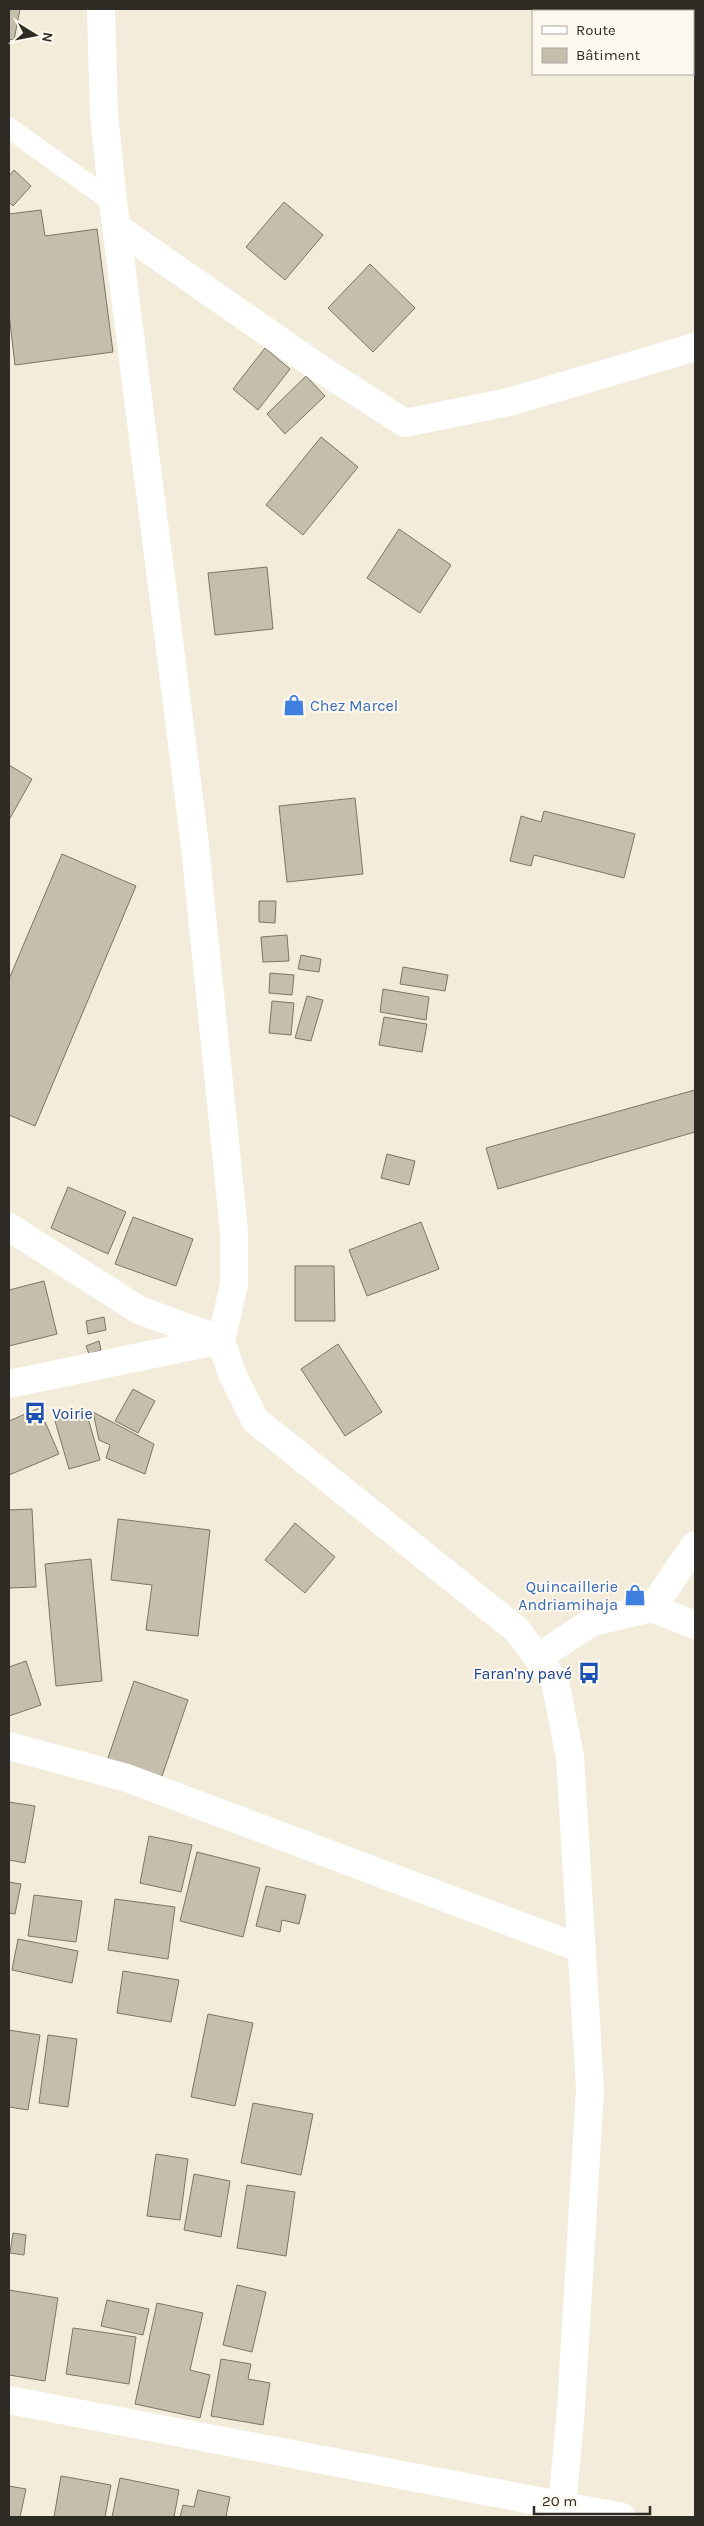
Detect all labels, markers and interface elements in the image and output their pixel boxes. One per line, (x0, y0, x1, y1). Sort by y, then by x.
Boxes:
north arrow (10, 10, 60, 60)
legend (532, 10, 694, 75)
text: Route (576, 21, 616, 39)
text: N (38, 31, 57, 44)
text: Bâtiment (576, 46, 640, 64)
shop icon: Chez Marcel (281, 692, 307, 718)
place label: Chez Marcel (310, 696, 398, 715)
bus stop icon: Voirie (22, 1400, 48, 1426)
place label: Voirie (52, 1404, 93, 1423)
place label: Quincaillerie Andriamihaja (518, 1577, 618, 1614)
shop icon: Quincaillerie Andriamihaja (622, 1582, 648, 1608)
bus stop icon: Faran'ny pavé (576, 1660, 602, 1686)
place label: Faran'ny pavé (473, 1664, 572, 1683)
scale bar (534, 2484, 650, 2516)
text: 20 m (542, 2492, 577, 2510)

